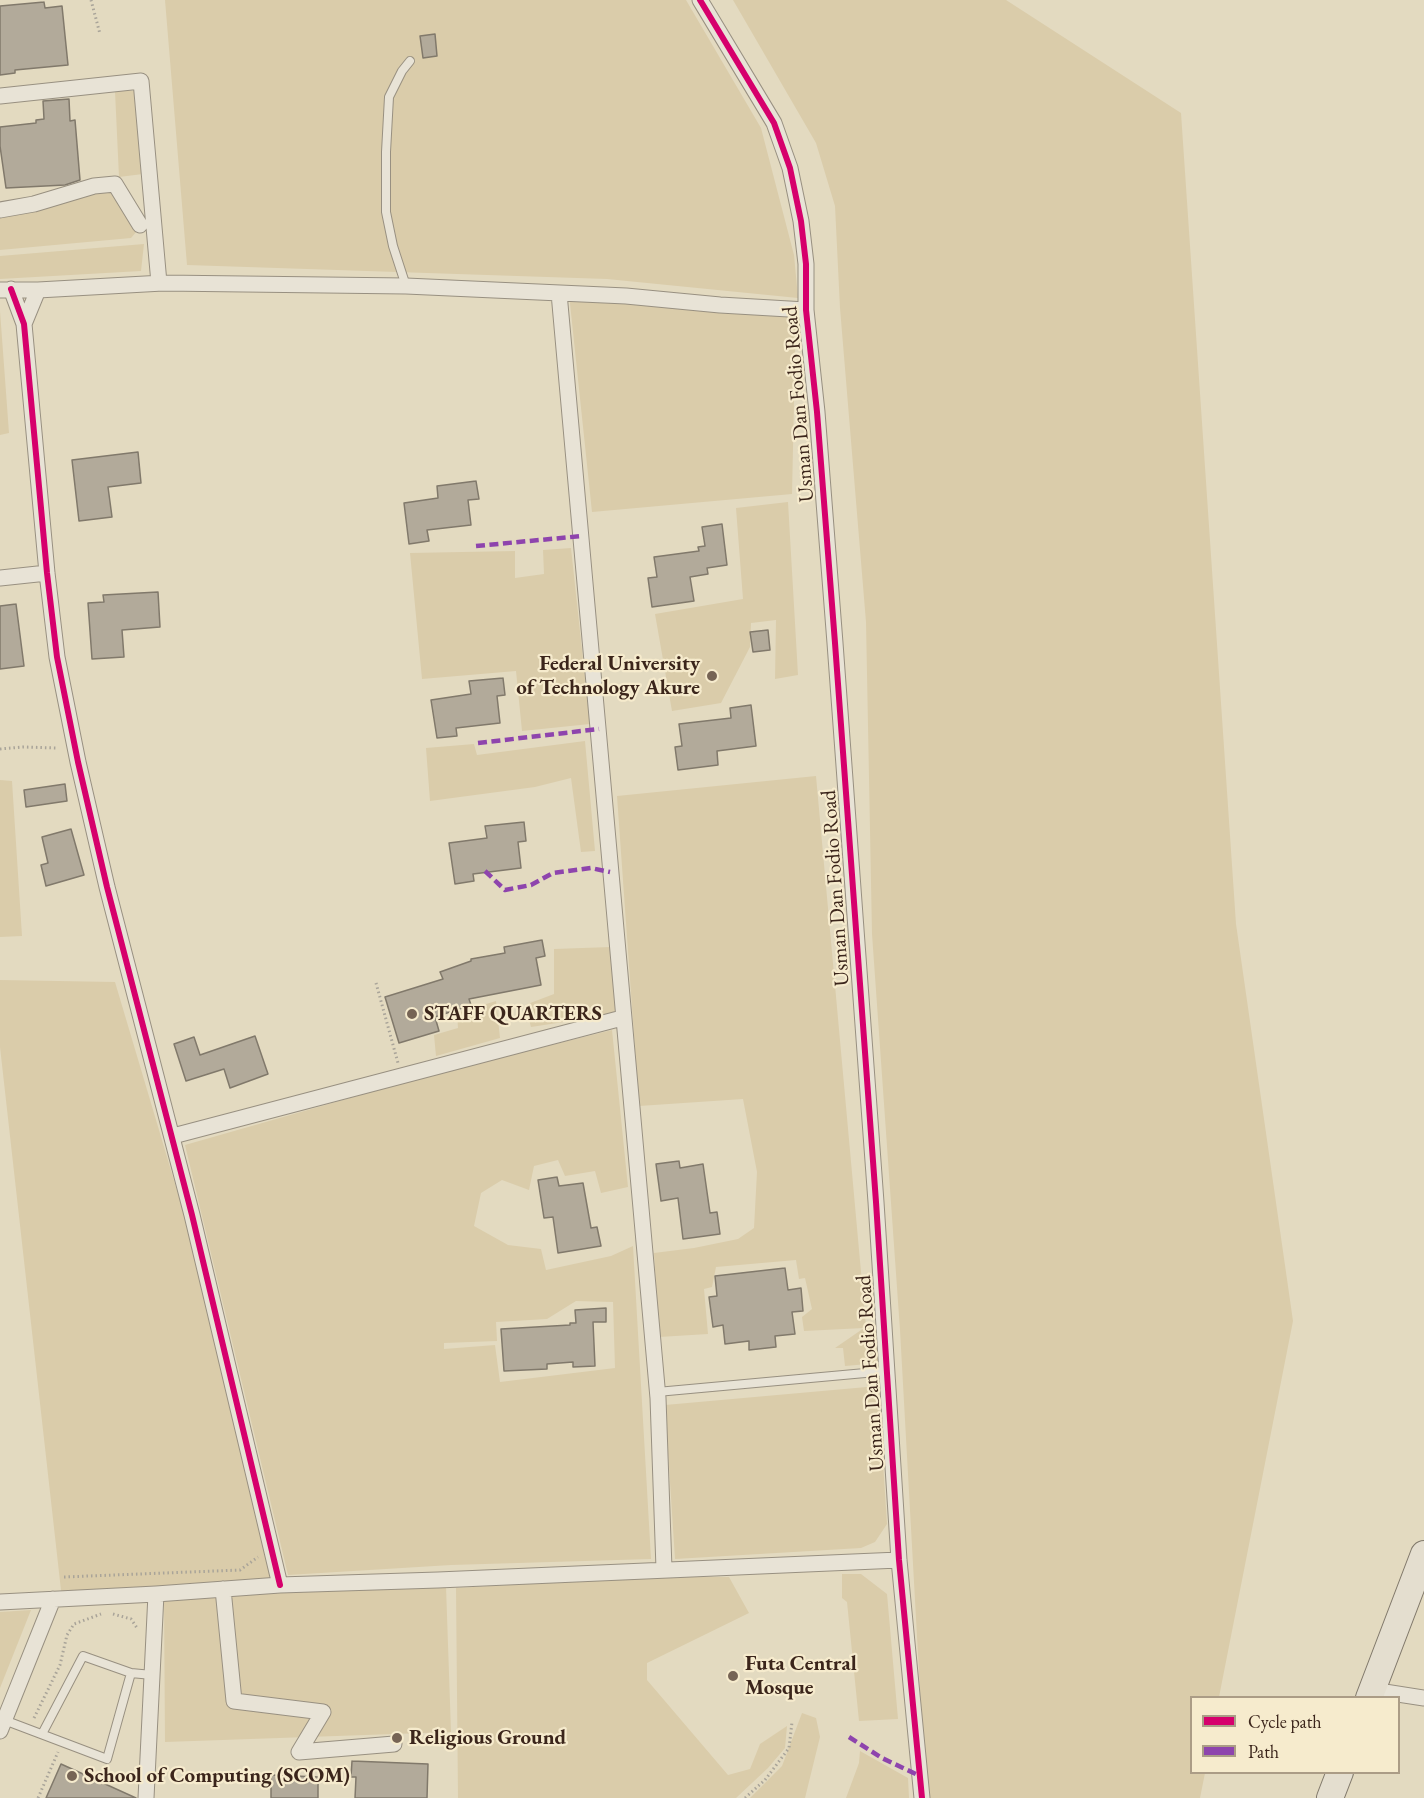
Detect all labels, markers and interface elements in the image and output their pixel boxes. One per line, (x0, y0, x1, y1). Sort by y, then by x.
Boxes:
street label: Usman Dan Fodio Road (778, 305, 820, 503)
place label: Federal University of Technology Akure (516, 651, 700, 701)
marker: Federal University of Technology Akure (705, 669, 719, 683)
street label: Usman Dan Fodio Road (817, 789, 855, 987)
place label: STAFF QUARTERS (424, 1001, 602, 1027)
marker: STAFF QUARTERS (405, 1007, 419, 1021)
street label: Usman Dan Fodio Road (852, 1274, 890, 1472)
place label: Futa Central Mosque (745, 1651, 857, 1701)
marker: Futa Central Mosque (726, 1669, 740, 1683)
legend (1190, 1696, 1400, 1774)
text: Cycle path (1248, 1710, 1322, 1733)
place label: Religious Ground (409, 1725, 566, 1751)
marker: Religious Ground (390, 1731, 404, 1745)
text: Path (1248, 1740, 1279, 1763)
place label: School of Computing (SCOM) (84, 1763, 350, 1789)
marker: School of Computing (SCOM) (65, 1769, 79, 1783)

